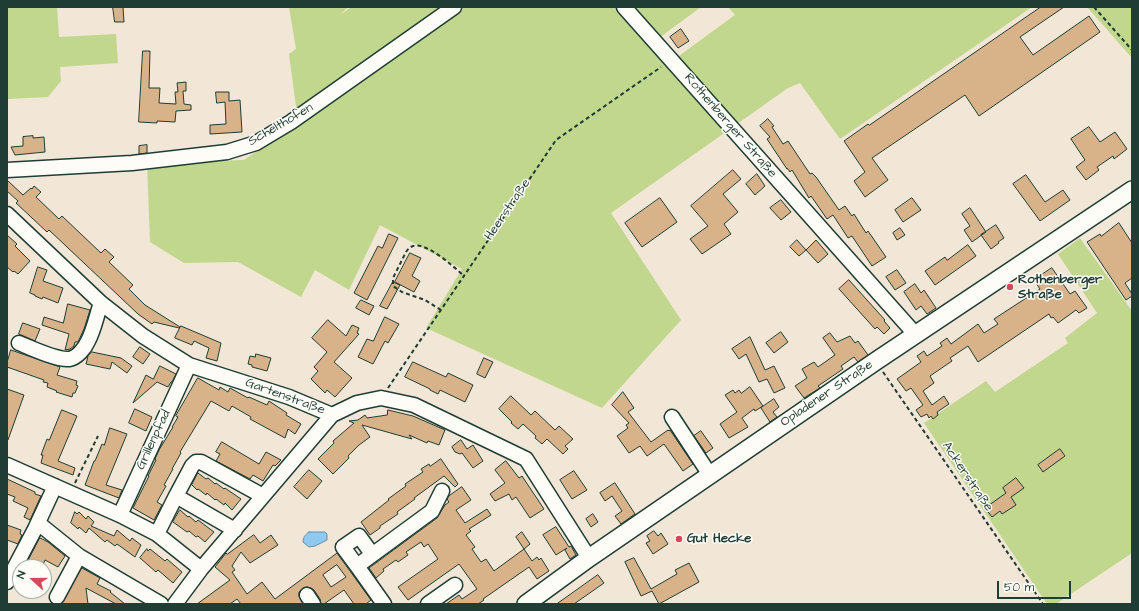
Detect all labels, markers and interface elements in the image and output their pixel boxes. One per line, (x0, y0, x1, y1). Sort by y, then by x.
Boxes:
street label: Rothenberger Straße (680, 71, 780, 181)
street label: Schelthofen (246, 100, 316, 150)
street label: Heerstraße (482, 176, 534, 244)
place label: Rothenberger Straße (1018, 272, 1102, 303)
marker: Rothenberger Straße (1005, 282, 1015, 292)
street label: Opladener Straße (778, 357, 876, 431)
street label: Gartenstraße (243, 375, 327, 419)
street label: Grillenpfad (133, 408, 175, 472)
street label: Ackerstraße (938, 439, 996, 515)
place label: Gut Hecke (687, 531, 751, 547)
marker: Gut Hecke (674, 534, 684, 544)
north arrow (12, 559, 52, 599)
text: N (13, 569, 30, 581)
scale bar (999, 573, 1073, 599)
text: 50 m (1004, 579, 1034, 596)

